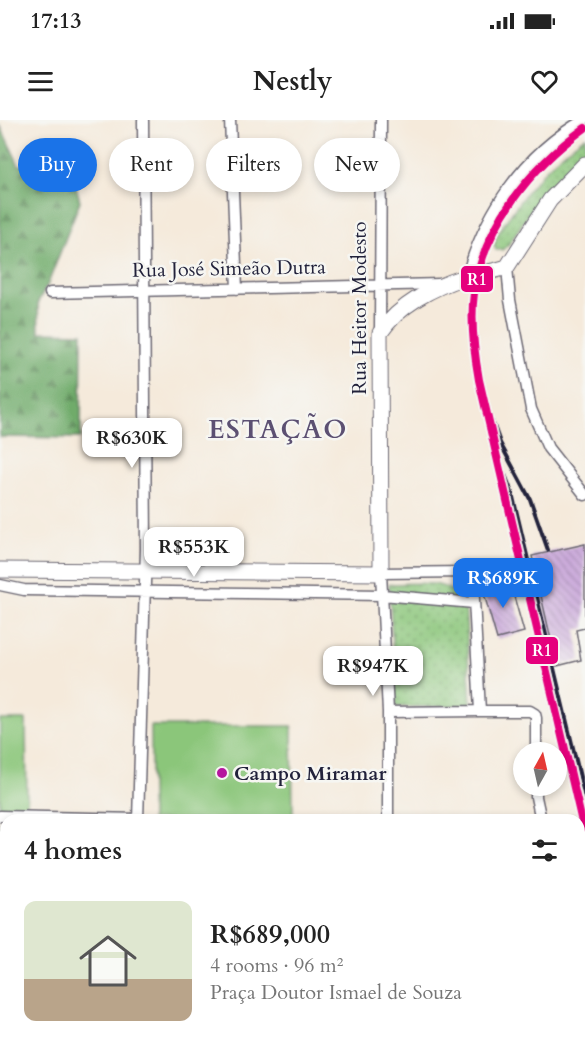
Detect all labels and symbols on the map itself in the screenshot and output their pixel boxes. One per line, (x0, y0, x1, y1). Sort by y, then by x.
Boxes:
street label: Rua Heitor Modesto (346, 221, 373, 395)
street label: Rua José Simeão Dutra (132, 253, 326, 284)
line badge: R1 (460, 265, 494, 293)
text: R1 (467, 269, 487, 291)
district label: ESTAÇÃO (208, 412, 348, 447)
pin: R$630K (83, 418, 181, 469)
pin: R$553K (145, 527, 243, 578)
pin: R$689K (454, 558, 552, 609)
line badge: R1 (525, 636, 559, 665)
text: R1 (532, 640, 552, 662)
pin: R$947K (324, 646, 422, 697)
north arrow (513, 742, 567, 796)
place label: Campo Miramar (234, 760, 387, 787)
marker: Campo Miramar (215, 766, 229, 780)

